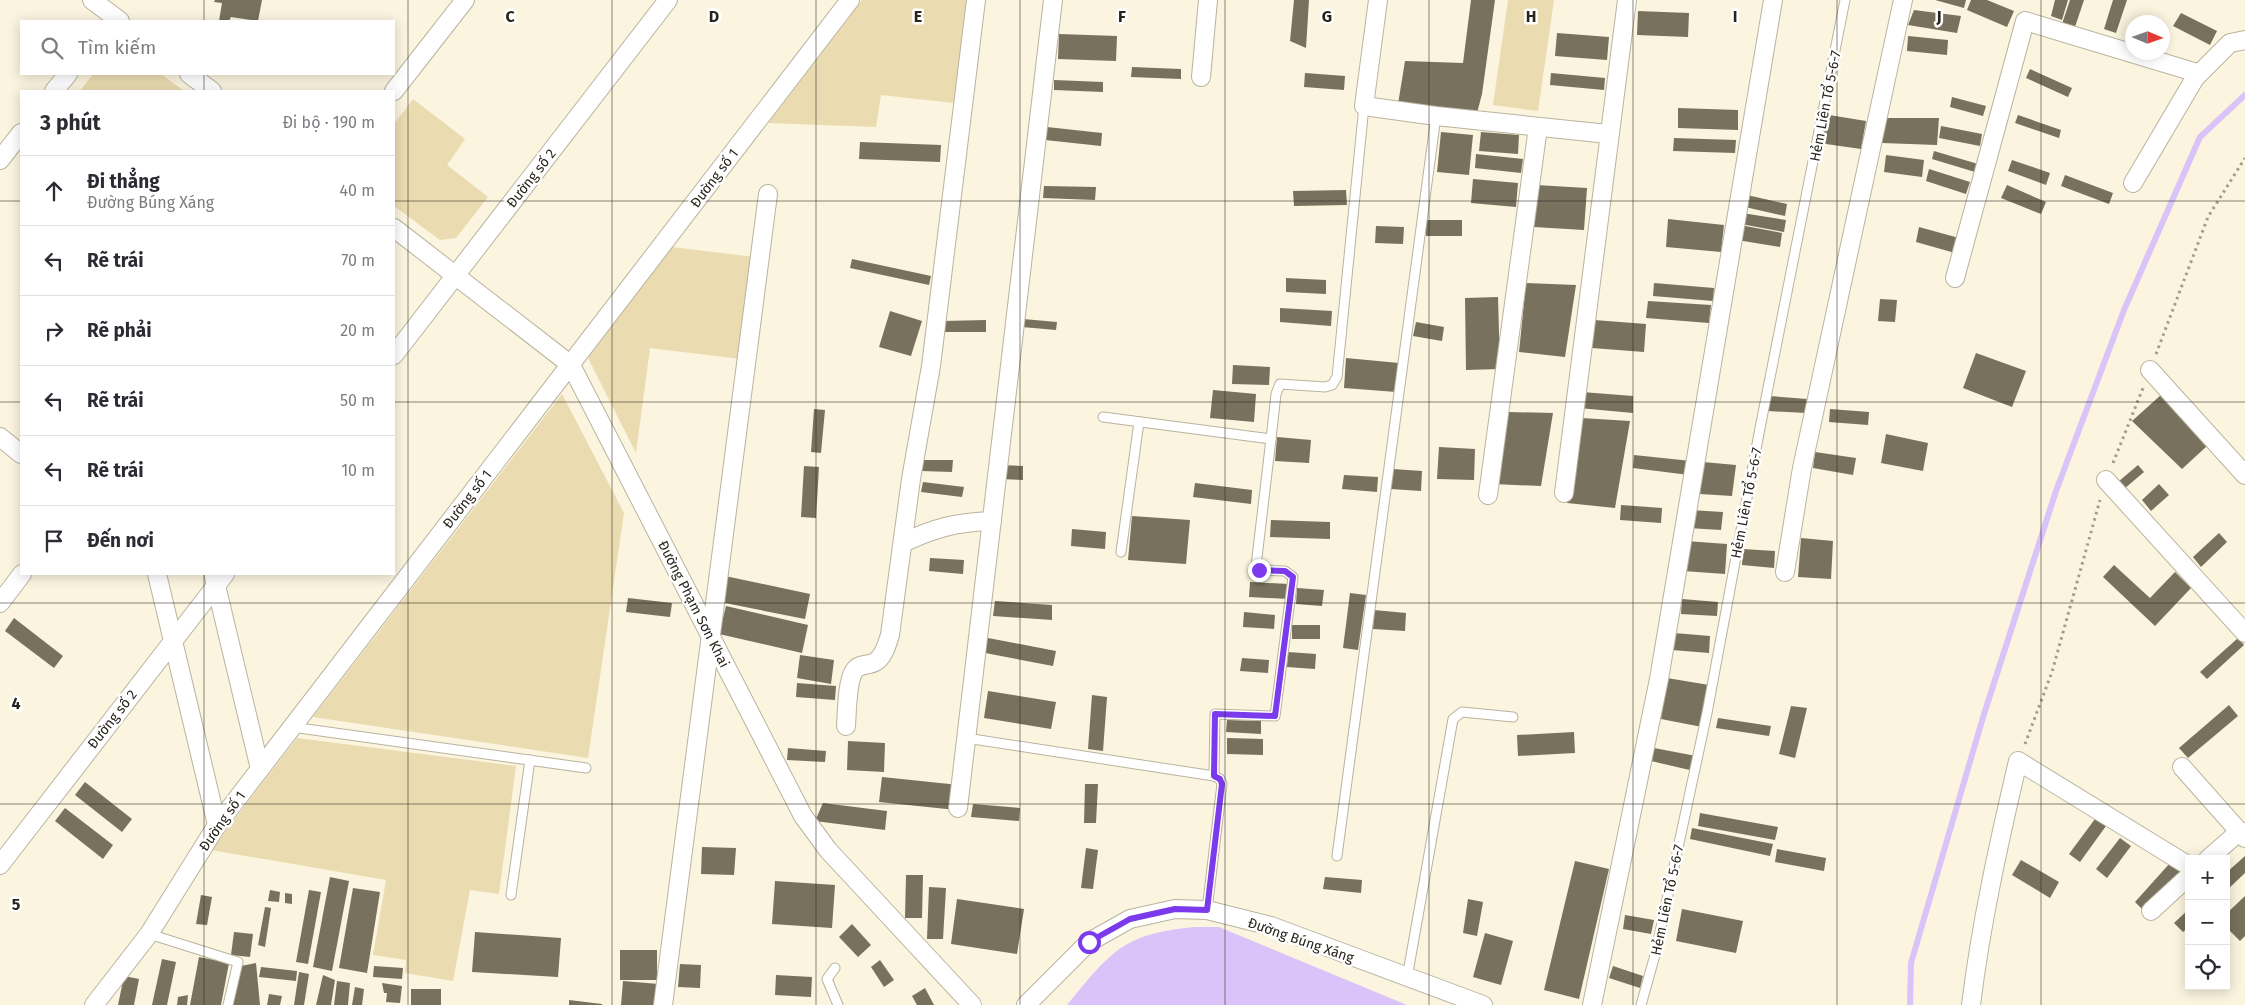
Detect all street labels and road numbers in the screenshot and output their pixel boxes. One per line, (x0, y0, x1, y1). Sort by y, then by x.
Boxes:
street label: Hẻm Liên Tổ 5-6-7 (1805, 49, 1845, 163)
street label: Đường số 2 (502, 145, 560, 211)
street label: Đường số 1 (686, 145, 742, 211)
street label: Hẻm Liên Tổ 5-6-7 (1726, 446, 1766, 560)
street label: Đường số 1 (439, 466, 495, 532)
street label: Đường Phạm Sơn Khai (654, 538, 733, 671)
street label: Đường số 2 (83, 686, 141, 752)
street label: Đường số 1 (195, 787, 249, 855)
street label: Hẻm Liên Tổ 5-6-7 (1646, 843, 1688, 957)
street label: Đường Búng Xáng (1245, 914, 1357, 967)

